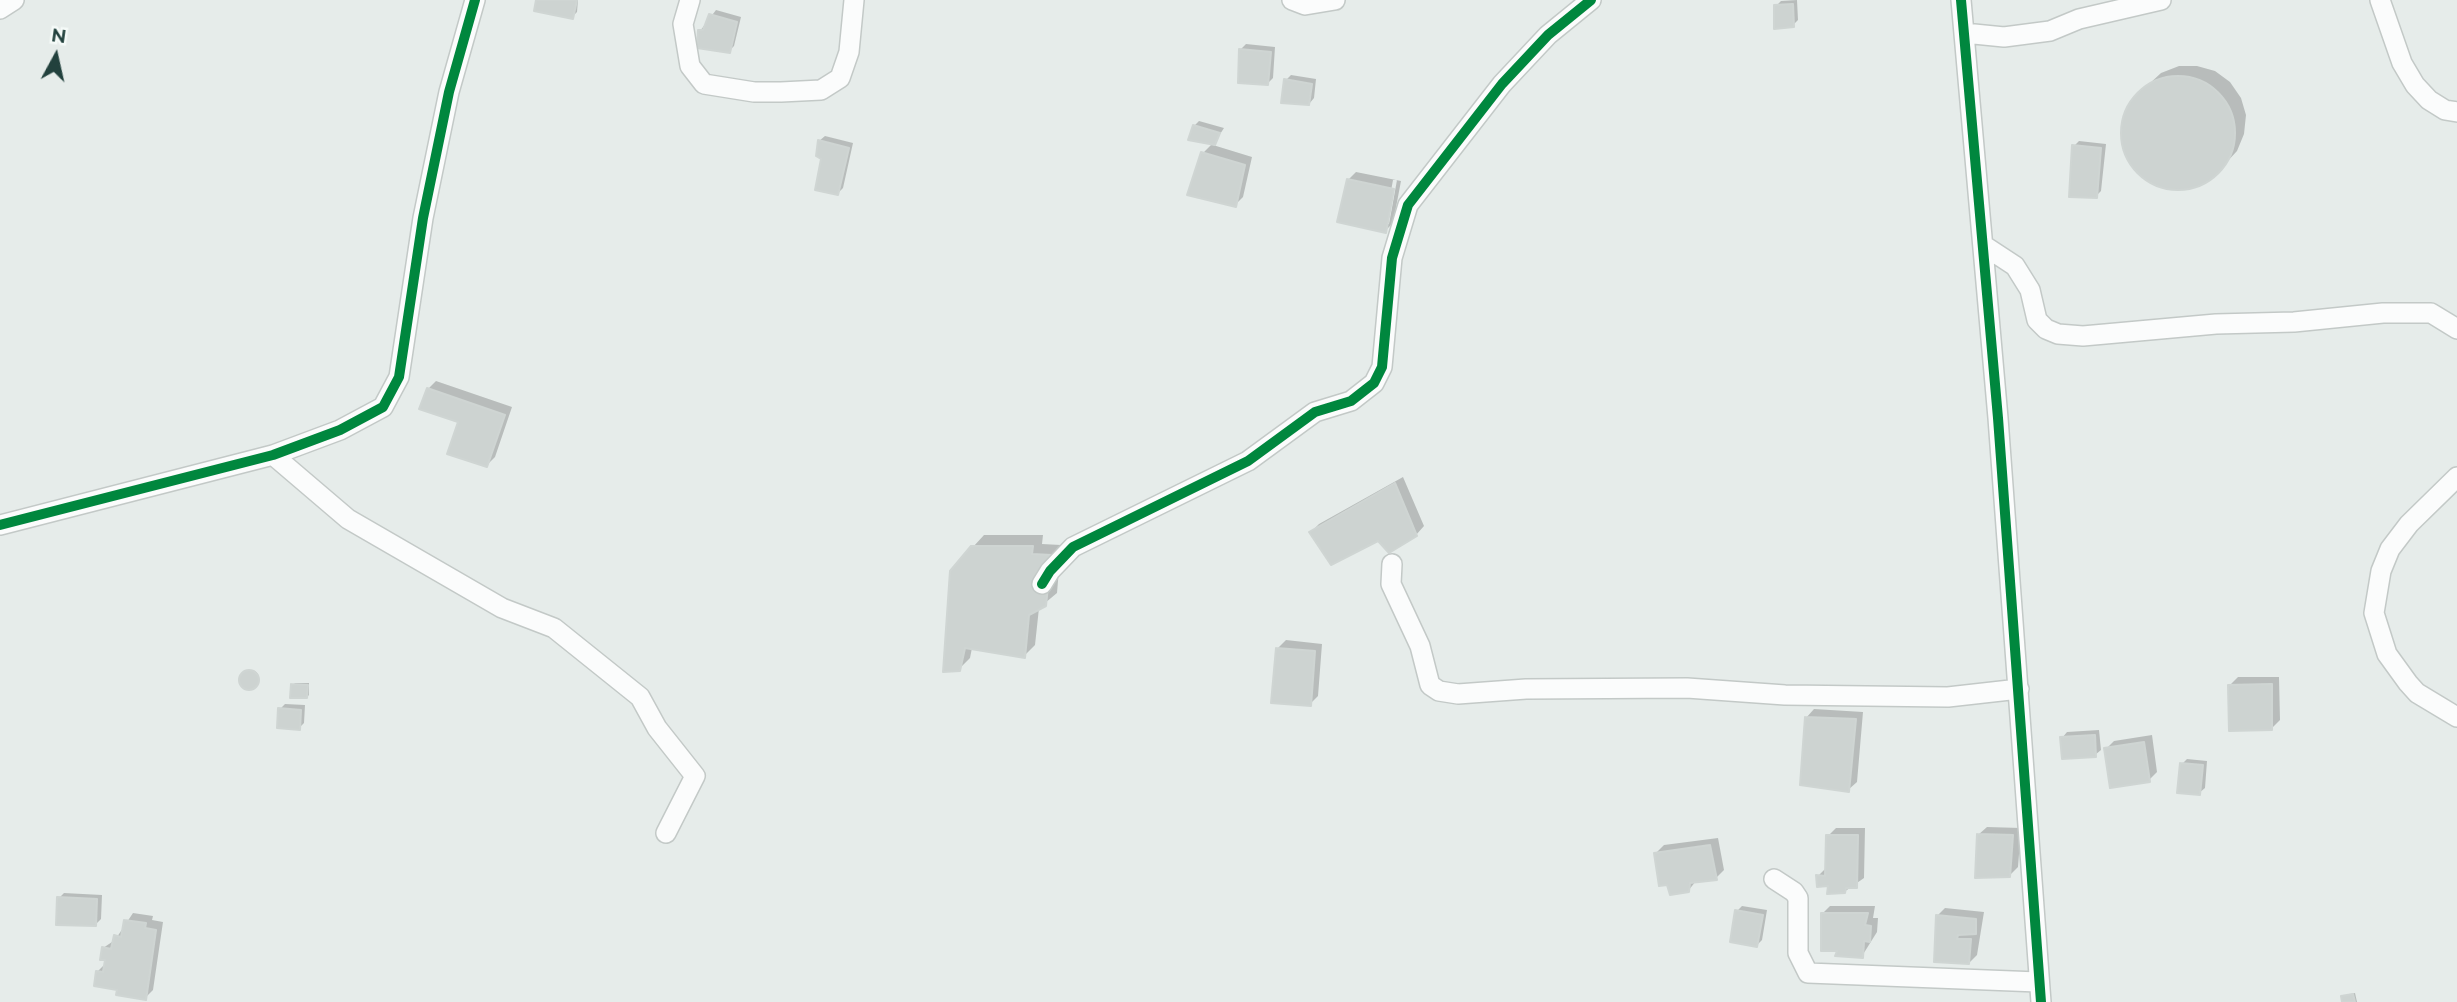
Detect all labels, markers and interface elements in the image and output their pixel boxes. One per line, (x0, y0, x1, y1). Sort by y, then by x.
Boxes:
north arrow (21, 21, 91, 91)
text: N (50, 23, 68, 47)

